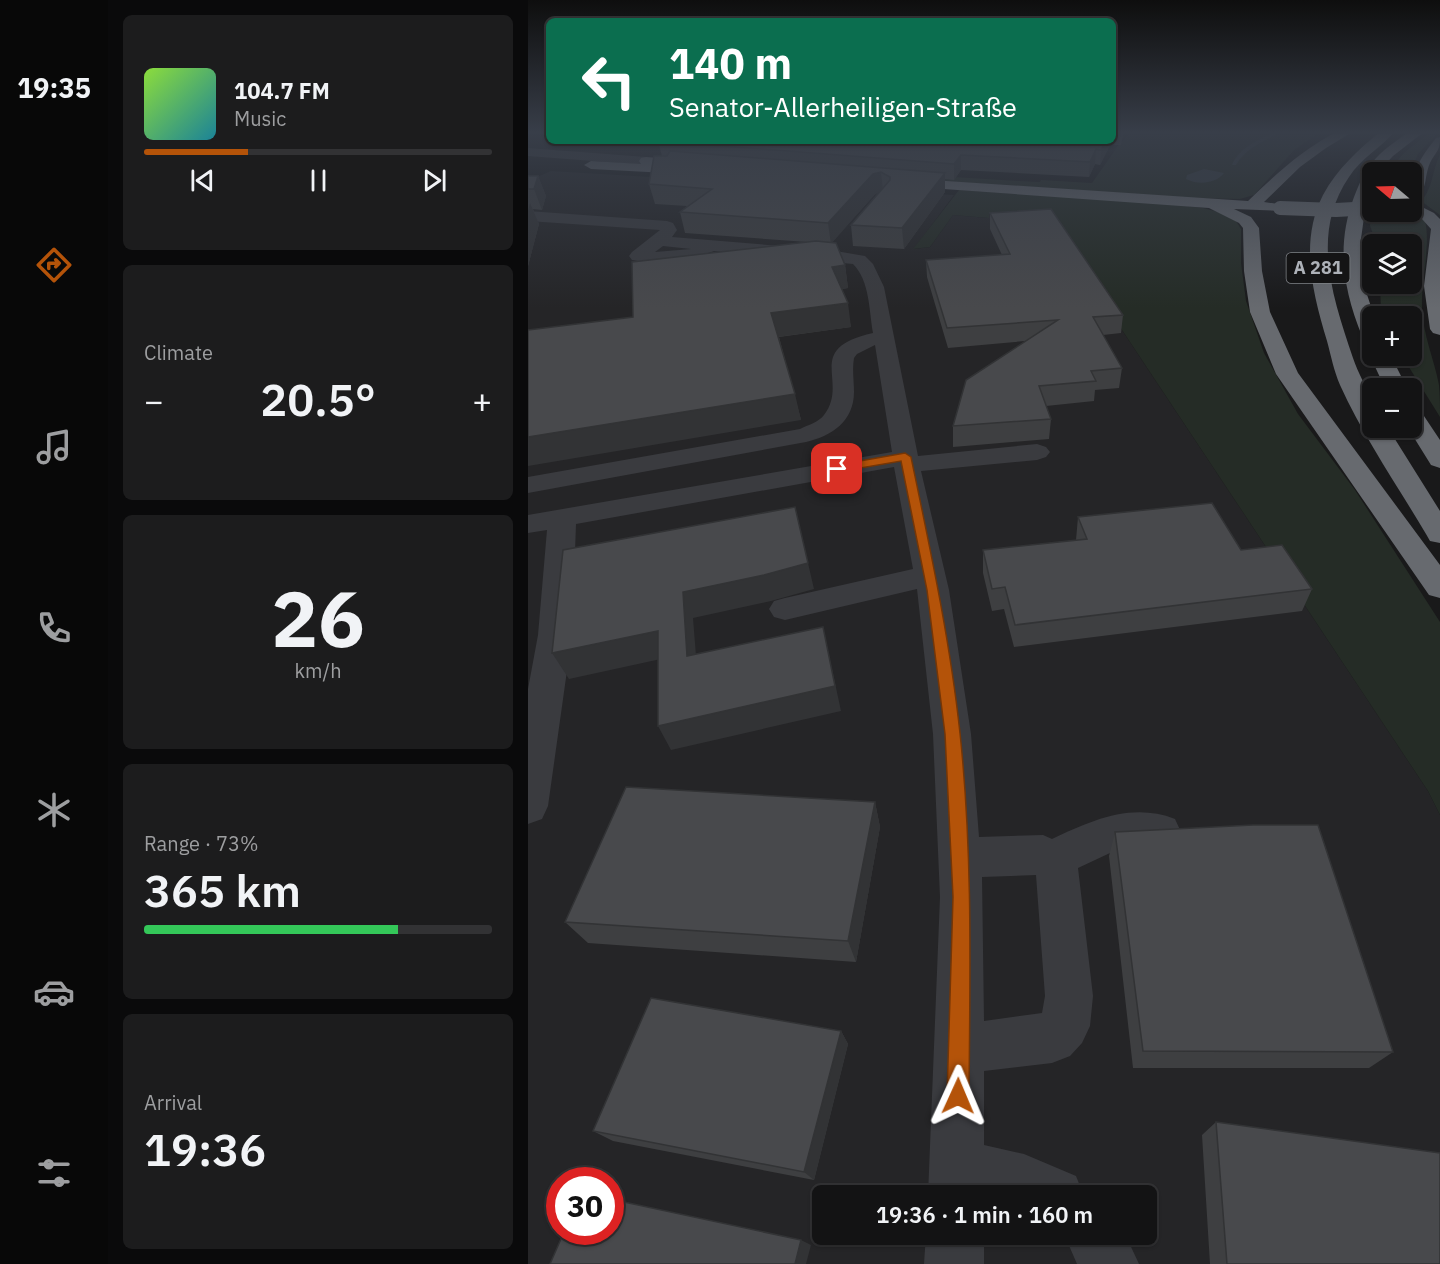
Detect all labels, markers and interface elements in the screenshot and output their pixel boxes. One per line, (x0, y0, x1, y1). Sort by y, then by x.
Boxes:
text: 140 m (669, 36, 792, 91)
icon: left (570, 42, 648, 120)
text: 19:35 (17, 70, 91, 105)
text: 104.7 FM (234, 76, 330, 105)
text: Senator-Allerheiligen-Straße (669, 89, 1017, 124)
text: Music (234, 105, 286, 132)
north arrow (1362, 162, 1422, 222)
map controls (1362, 162, 1422, 438)
icon: previous (186, 164, 219, 197)
icon: pause (302, 164, 335, 197)
icon: next (418, 164, 451, 197)
button: layers (1362, 234, 1422, 294)
icon: directions (33, 244, 75, 286)
road number: A 281 (1286, 253, 1350, 283)
button: + (1362, 306, 1422, 366)
text: Climate (144, 339, 213, 366)
text: 20.5° (260, 370, 376, 428)
button: − (1362, 378, 1422, 438)
text: − (144, 379, 164, 422)
text: + (472, 379, 492, 422)
icon: music (33, 426, 75, 468)
pin (811, 443, 862, 494)
icon: arrive (820, 452, 853, 485)
text: 26 (271, 567, 365, 668)
icon: phone (33, 607, 75, 649)
text: km/h (294, 657, 342, 684)
icon: climate (33, 789, 75, 831)
text: Range · 73% (144, 830, 259, 857)
text: 365 km (144, 861, 301, 919)
icon: car (33, 971, 75, 1013)
position arrow (926, 1064, 990, 1128)
text: Arrival (144, 1089, 202, 1116)
text: 19:36 (144, 1120, 266, 1178)
icon: filters (33, 1152, 75, 1194)
speed limit sign: 30 (546, 1167, 624, 1245)
text: 19:36 · 1 min · 160 m (876, 1200, 1093, 1229)

